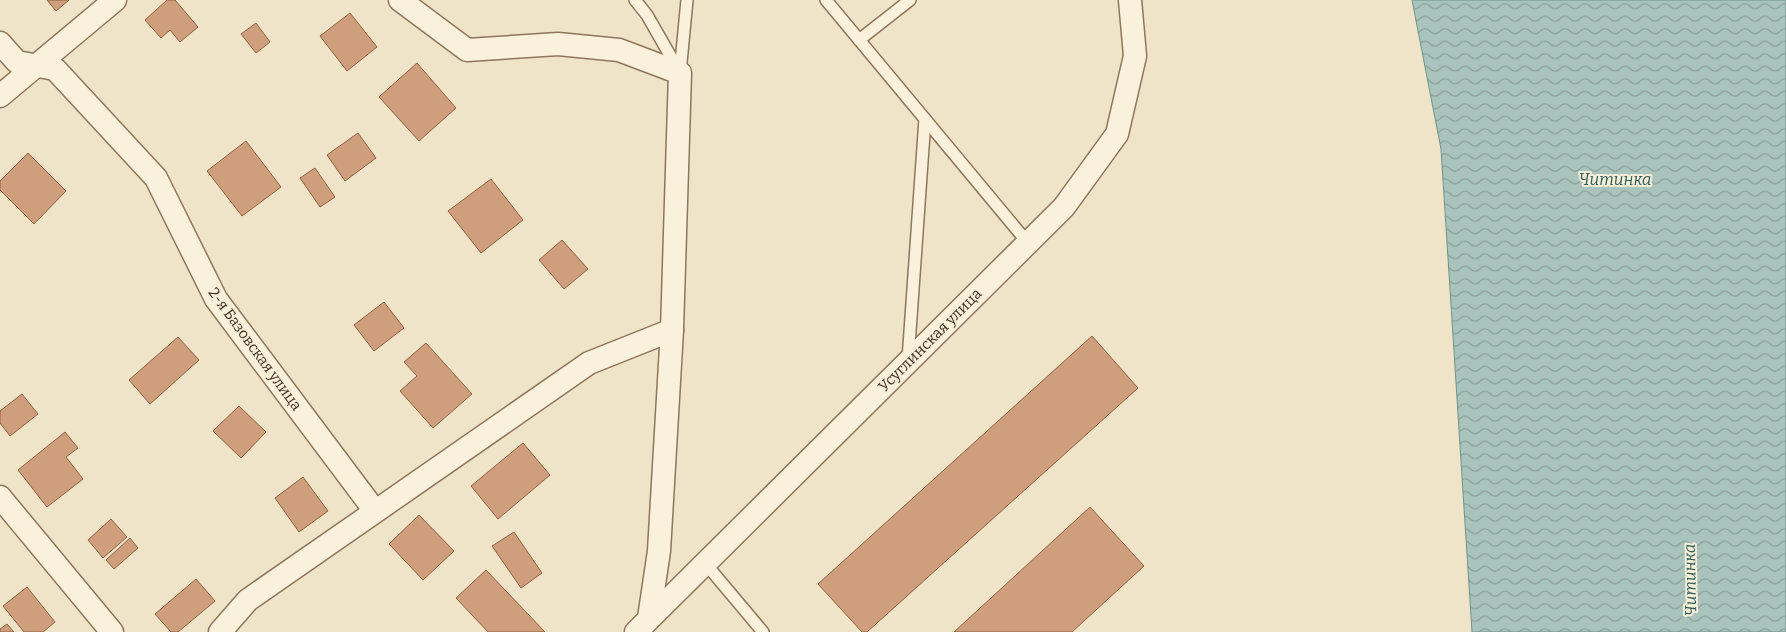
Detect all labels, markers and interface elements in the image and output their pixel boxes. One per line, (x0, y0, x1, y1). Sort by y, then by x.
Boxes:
water label: Читинка (1579, 170, 1651, 189)
street label: 2-я Базовская улица (204, 284, 306, 414)
street label: Усуглинская улица (874, 284, 986, 396)
water label: Читинка (1680, 544, 1700, 616)

